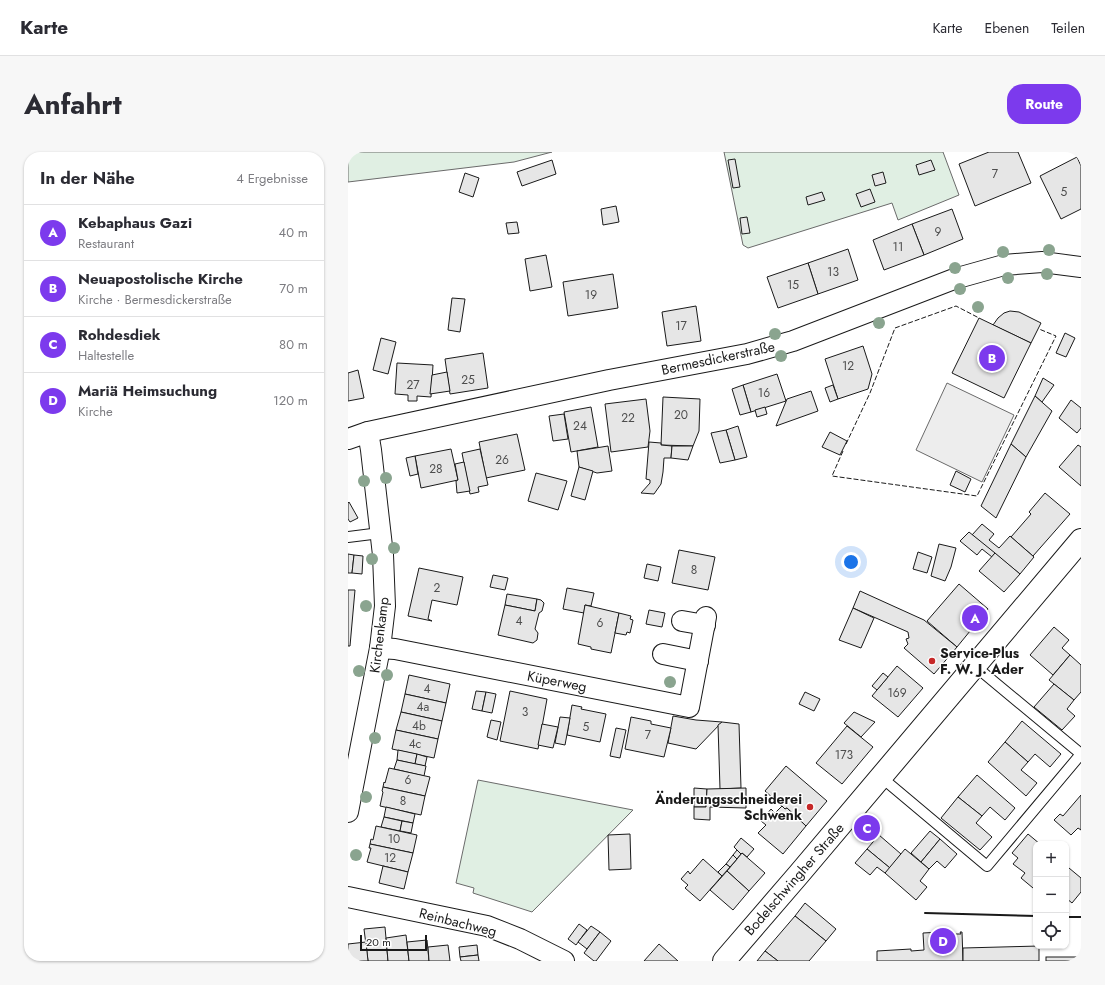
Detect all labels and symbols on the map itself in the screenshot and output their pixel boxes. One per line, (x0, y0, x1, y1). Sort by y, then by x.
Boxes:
house number: 7 (992, 165, 999, 183)
house number: 5 (1061, 183, 1068, 201)
house number: 9 (935, 223, 942, 241)
house number: 11 (893, 238, 903, 256)
house number: 13 (827, 263, 839, 281)
house number: 15 (787, 276, 799, 294)
house number: 19 (585, 286, 597, 304)
house number: 17 (675, 317, 688, 335)
street label: Bermesdickerstraße (659, 336, 777, 380)
pin: B (979, 343, 1005, 373)
house number: 12 (842, 357, 854, 375)
house number: 25 (461, 371, 475, 389)
house number: 27 (406, 376, 420, 394)
house number: 16 (758, 384, 770, 402)
house number: 20 (674, 406, 688, 424)
house number: 22 (621, 409, 635, 427)
house number: 24 (573, 417, 587, 435)
house number: 26 (495, 451, 509, 469)
house number: 28 (429, 460, 443, 478)
your location (841, 552, 861, 572)
house number: 8 (691, 561, 697, 579)
house number: 2 (434, 579, 441, 597)
street label: Kirchenkamp (364, 596, 394, 674)
pin: A (962, 603, 988, 633)
house number: 4 (516, 612, 523, 630)
house number: 6 (597, 614, 604, 632)
place label: Service-Plus F. W. J. Ader (940, 643, 1024, 679)
marker: Service-Plus F. W. J. Ader (927, 656, 937, 666)
street label: Küperweg (526, 665, 588, 697)
house number: 4 (424, 680, 431, 698)
house number: 169 (887, 684, 907, 702)
house number: 4a (417, 698, 430, 716)
house number: 3 (522, 703, 529, 721)
house number: 4b (412, 717, 426, 735)
house number: 5 (583, 718, 590, 736)
house number: 7 (645, 726, 652, 744)
house number: 4c (409, 735, 422, 753)
house number: 173 (835, 746, 854, 764)
house number: 6 (405, 771, 412, 789)
place label: Änderungsschneiderei Schwenk (654, 789, 802, 825)
house number: 8 (400, 792, 406, 810)
marker: Änderungsschneiderei Schwenk (805, 802, 815, 812)
pin: C (854, 813, 880, 843)
street label: Bodelschwingher Straße (739, 818, 849, 940)
house number: 10 (388, 830, 400, 848)
house number: 12 (384, 849, 396, 867)
street label: Reinbachweg (417, 903, 499, 941)
pin: D (930, 926, 956, 956)
scale bar (360, 933, 427, 952)

